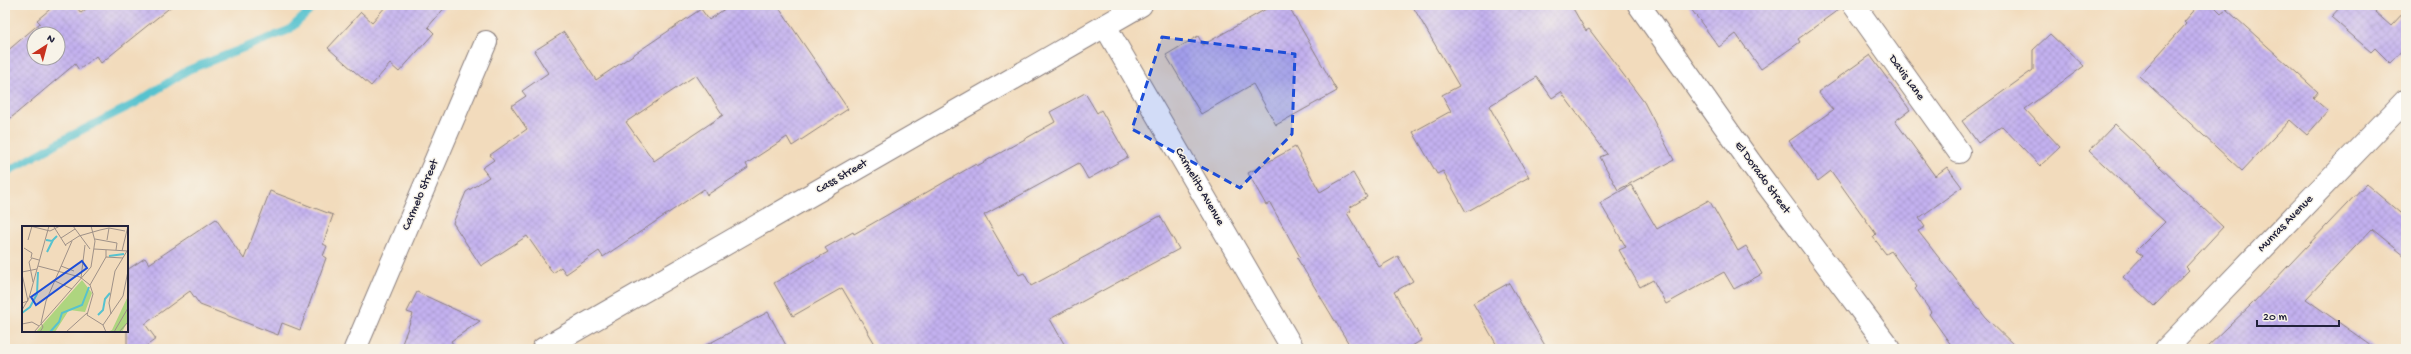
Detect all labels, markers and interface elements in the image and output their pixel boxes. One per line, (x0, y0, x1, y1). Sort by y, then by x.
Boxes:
north arrow (26, 26, 66, 66)
text: N (44, 33, 57, 46)
street label: Davis Lane (1884, 52, 1928, 104)
street label: El Dorado Street (1731, 139, 1794, 218)
street label: Carmelito Avenue (1171, 146, 1227, 229)
street label: Carmelo Street (400, 156, 443, 233)
street label: Cass Street (814, 156, 871, 197)
street label: Munras Avenue (2255, 192, 2317, 255)
inset map (22, 226, 128, 332)
scale bar (2257, 302, 2339, 328)
text: 20 m (2263, 311, 2288, 325)

